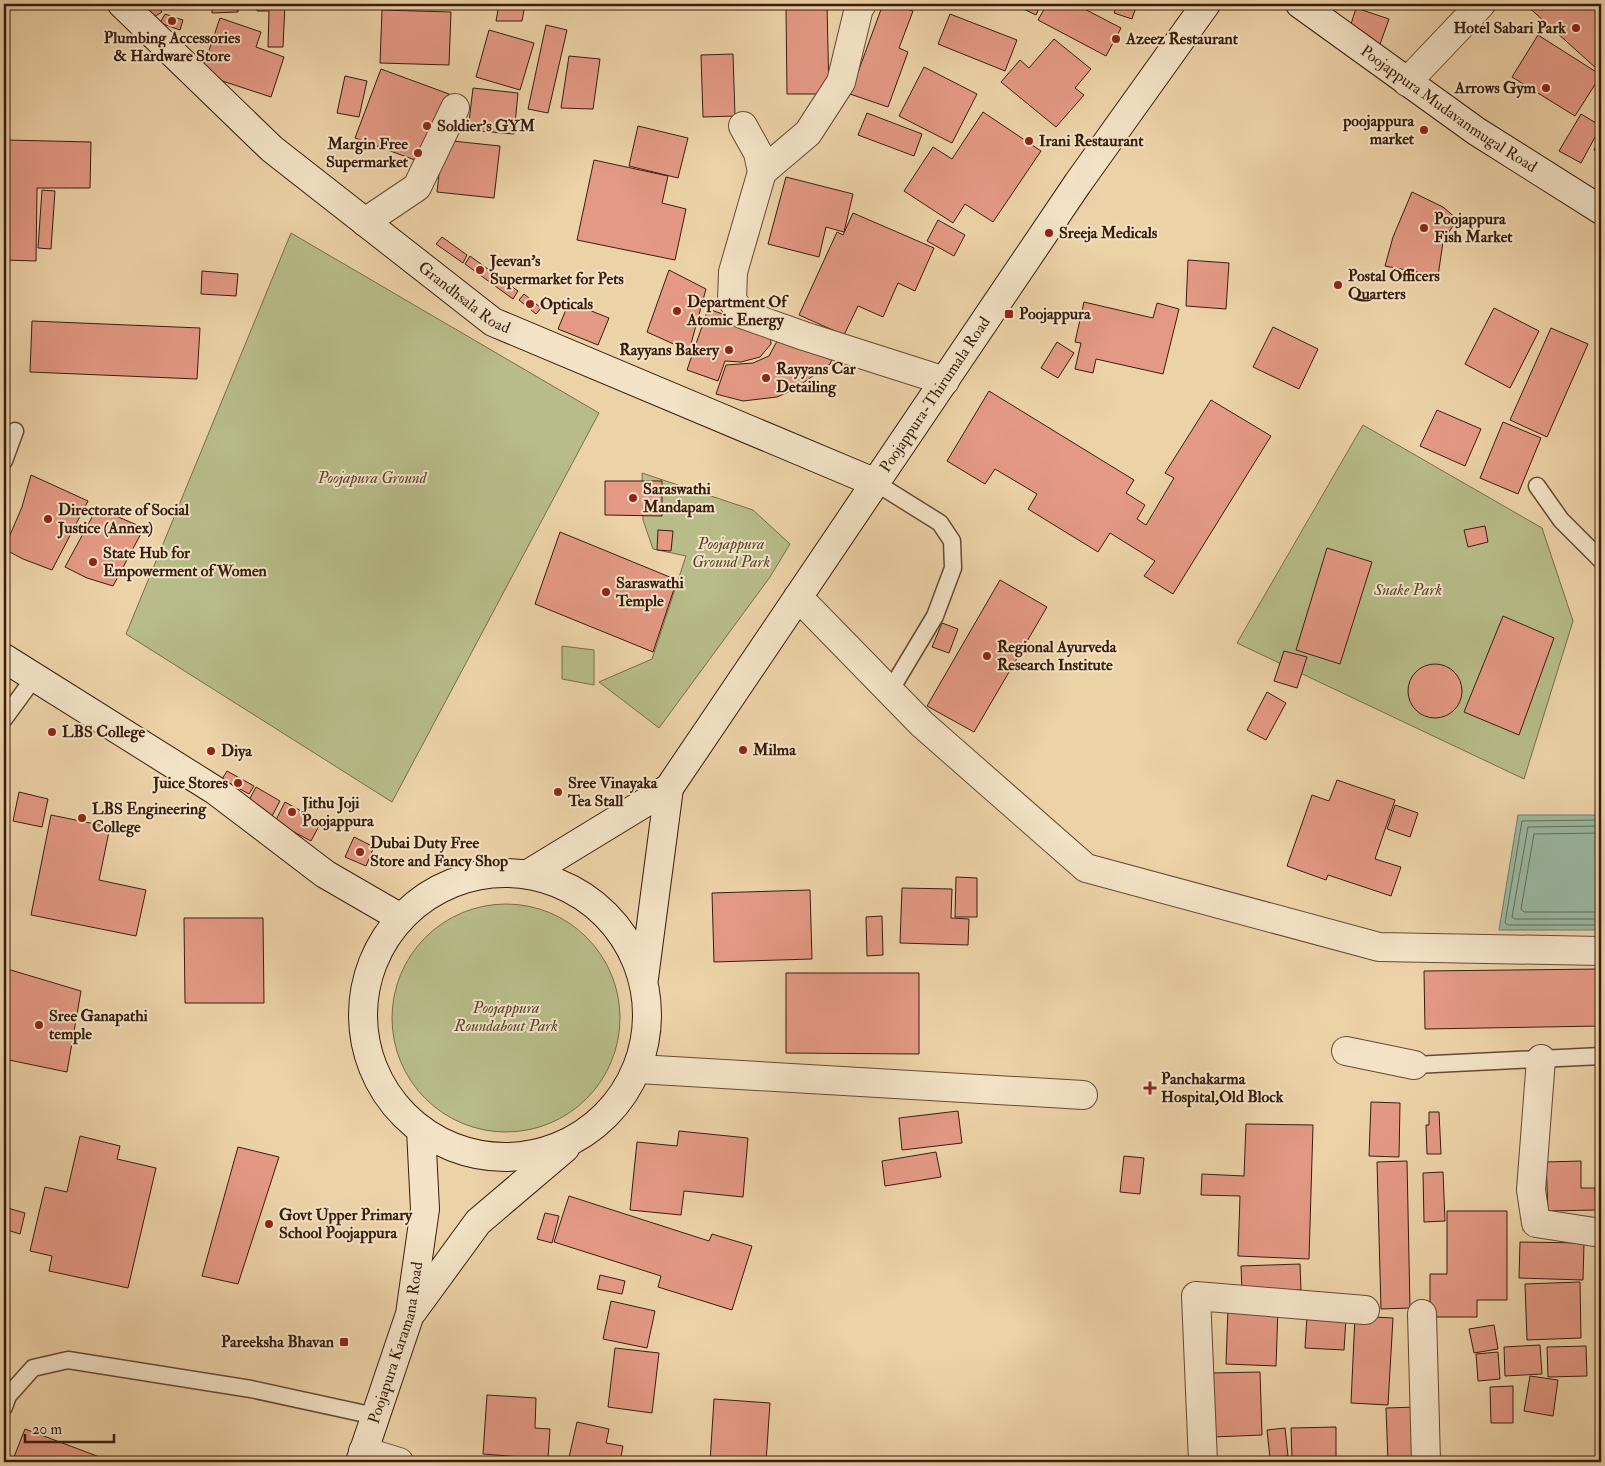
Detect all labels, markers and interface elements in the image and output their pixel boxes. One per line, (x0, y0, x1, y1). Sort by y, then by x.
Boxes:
marker: Plumbing Accessories & Hardware Store (166, 15, 178, 27)
place label: Hotel Sabari Park (1453, 18, 1566, 38)
marker: Hotel Sabari Park (1570, 22, 1582, 34)
place label: Plumbing Accessories & Hardware Store (104, 28, 241, 66)
place label: Azeez Restaurant (1125, 29, 1239, 49)
marker: Azeez Restaurant (1110, 33, 1122, 45)
street label: Poojappura Mudavanmugal Road (1356, 41, 1541, 177)
place label: Arrows Gym (1454, 78, 1537, 99)
marker: Arrows Gym (1540, 82, 1552, 94)
place label: poojappura market (1342, 111, 1415, 149)
place label: Soldier's GYM (437, 116, 535, 136)
marker: Soldier's GYM (421, 120, 433, 132)
marker: poojappura market (1418, 124, 1430, 136)
place label: Irani Restaurant (1039, 131, 1144, 151)
place label: Margin Free Supermarket (326, 134, 409, 173)
marker: Irani Restaurant (1023, 135, 1035, 147)
marker: Margin Free Supermarket (412, 147, 424, 159)
place label: Poojappura Fish Market (1434, 209, 1513, 247)
marker: Poojappura Fish Market (1418, 222, 1430, 234)
place label: Sreeja Medicals (1059, 223, 1158, 243)
marker: Sreeja Medicals (1043, 227, 1055, 239)
place label: Jeevan's Supermarket for Pets (489, 251, 624, 290)
street label: Grandhsala Road (414, 257, 513, 338)
marker: Jeevan's Supermarket for Pets (474, 264, 486, 276)
place label: Postal Officers Quarters (1348, 266, 1440, 304)
marker: Postal Officers Quarters (1332, 279, 1344, 291)
place label: Department Of Atomic Energy (686, 292, 789, 331)
place label: Opticals (540, 294, 594, 315)
marker: Opticals (524, 298, 536, 310)
place label: Poojappura (1019, 304, 1091, 325)
marker: Department Of Atomic Energy (671, 305, 683, 317)
marker: Poojappura (1003, 308, 1015, 320)
street label: Poojappura-Thirumala Road (875, 313, 995, 476)
place label: Rayyans Bakery (619, 340, 720, 361)
marker: Rayyans Bakery (723, 344, 735, 356)
place label: Rayyans Car Detailing (776, 359, 857, 398)
marker: Rayyans Car Detailing (760, 372, 772, 384)
park label: Poojapura Ground (317, 468, 428, 488)
place label: Saraswathi Mandapam (642, 479, 715, 518)
marker: Saraswathi Mandapam (627, 492, 639, 504)
place label: Directorate of Social Justice (Annex) (57, 500, 190, 539)
marker: Directorate of Social Justice (Annex) (42, 513, 54, 525)
park label: Poojappura Ground Park (692, 534, 770, 572)
place label: State Hub for Empowerment of Women (103, 543, 268, 582)
marker: State Hub for Empowerment of Women (87, 556, 99, 568)
place label: Saraswathi Temple (615, 573, 684, 612)
park label: Snake Park (1373, 580, 1442, 600)
marker: Saraswathi Temple (600, 586, 612, 598)
place label: Regional Ayurveda Research Institute (997, 637, 1117, 675)
marker: Regional Ayurveda Research Institute (981, 650, 993, 662)
place label: LBS College (62, 722, 145, 743)
marker: LBS College (46, 726, 58, 738)
place label: Milma (752, 740, 796, 760)
place label: Diya (221, 741, 252, 762)
marker: Milma (737, 744, 749, 756)
marker: Diya (205, 745, 217, 757)
place label: Juice Stores (152, 773, 229, 794)
place label: Sree Vinayaka Tea Stall (567, 773, 658, 811)
marker: Juice Stores (232, 777, 244, 789)
marker: Sree Vinayaka Tea Stall (552, 786, 564, 798)
place label: Jithu Joji Poojappura (301, 793, 374, 832)
place label: LBS Engineering College (92, 799, 207, 838)
marker: Jithu Joji Poojappura (286, 806, 298, 818)
marker: LBS Engineering College (76, 812, 88, 824)
place label: Dubai Duty Free Store and Fancy Shop (370, 833, 508, 872)
marker: Dubai Duty Free Store and Fancy Shop (354, 846, 366, 858)
park label: Poojappura Roundabout Park (453, 998, 558, 1036)
place label: Sree Ganapathi temple (49, 1006, 149, 1045)
marker: Sree Ganapathi temple (33, 1019, 45, 1031)
place label: Panchakarma Hospital,Old Block (1161, 1069, 1284, 1108)
marker: Panchakarma Hospital,Old Block (1143, 1081, 1157, 1095)
place label: Govt Upper Primary School Poojappura (279, 1205, 413, 1244)
marker: Govt Upper Primary School Poojappura (263, 1218, 275, 1230)
street label: Poojapura Karamana Road (364, 1260, 427, 1426)
place label: Pareeksha Bhavan (221, 1332, 335, 1352)
marker: Pareeksha Bhavan (338, 1336, 350, 1348)
scale bar (25, 1411, 114, 1443)
text: 20 m (32, 1420, 62, 1439)

